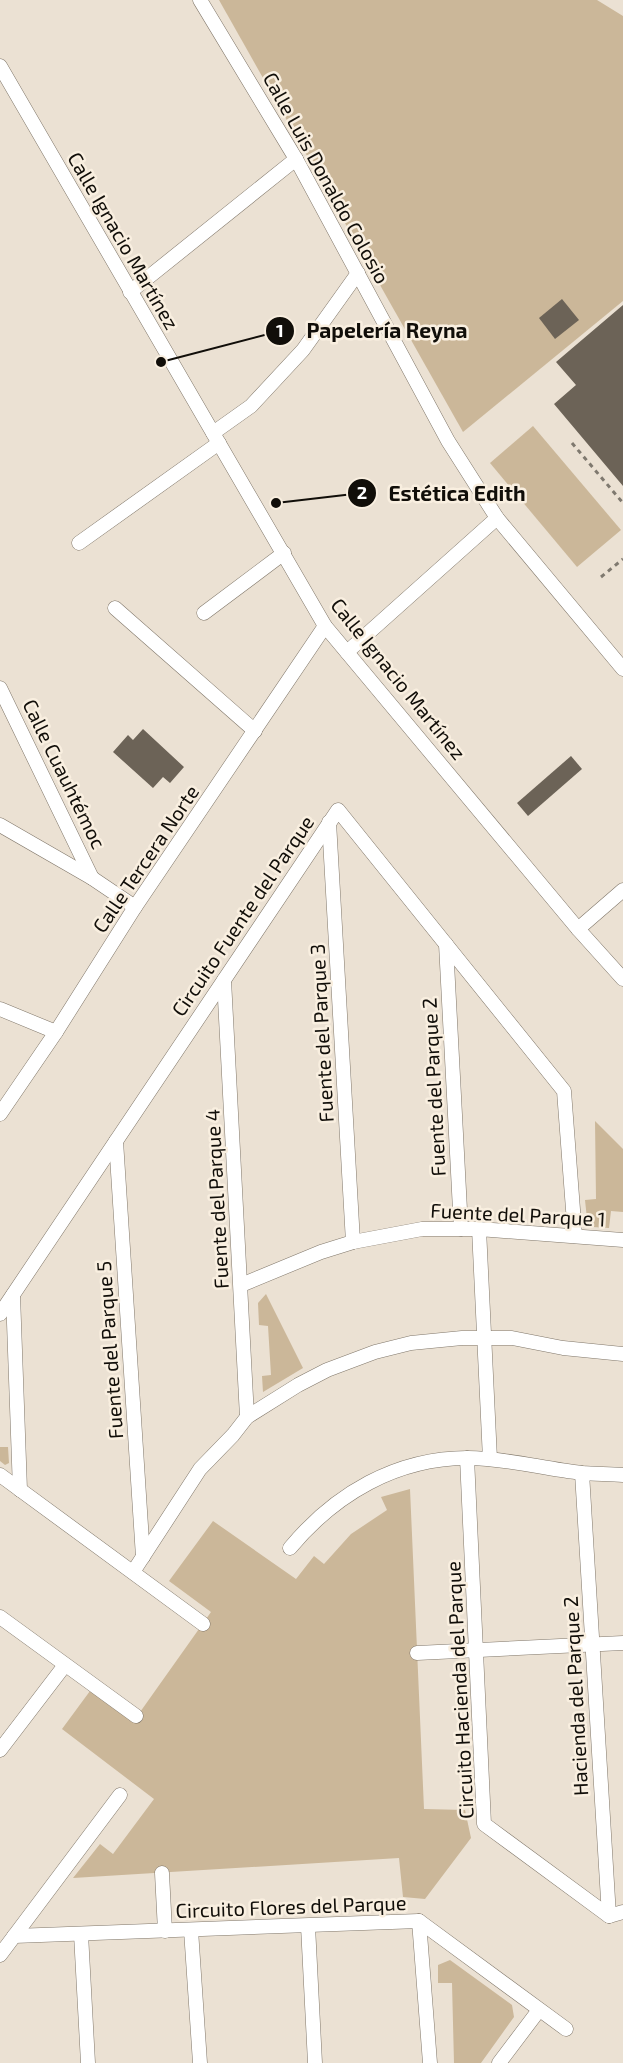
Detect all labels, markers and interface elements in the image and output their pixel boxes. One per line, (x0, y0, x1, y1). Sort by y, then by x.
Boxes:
street label: Calle Luis Donaldo Colosio (259, 68, 395, 287)
street label: Calle Ignacio Martínez (63, 148, 184, 333)
callout: Papelería Reyna (265, 311, 480, 350)
text: Papelería Reyna (306, 317, 468, 343)
text: 1 (276, 319, 284, 341)
callout: Estética Edith (347, 474, 538, 513)
text: Estética Edith (388, 480, 526, 505)
text: 2 (357, 481, 367, 503)
street label: Calle Ignacio Martínez (326, 593, 471, 764)
street label: Calle Cuauhtémoc (18, 695, 112, 852)
street label: Calle Tercera Norte (87, 780, 203, 937)
street label: Circuito Fuente del Parque (166, 811, 318, 1020)
street label: Fuente del Parque 3 (304, 943, 338, 1123)
street label: Fuente del Parque 2 (416, 997, 450, 1177)
street label: Fuente del Parque 4 (199, 1109, 233, 1290)
street label: Fuente del Parque 1 (430, 1197, 606, 1231)
street label: Fuente del Parque 5 (91, 1260, 127, 1440)
street label: Circuito Hacienda del Parque (440, 1561, 478, 1820)
street label: Hacienda del Parque 2 (558, 1595, 592, 1797)
street label: Circuito Flores del Parque (175, 1890, 407, 1922)

